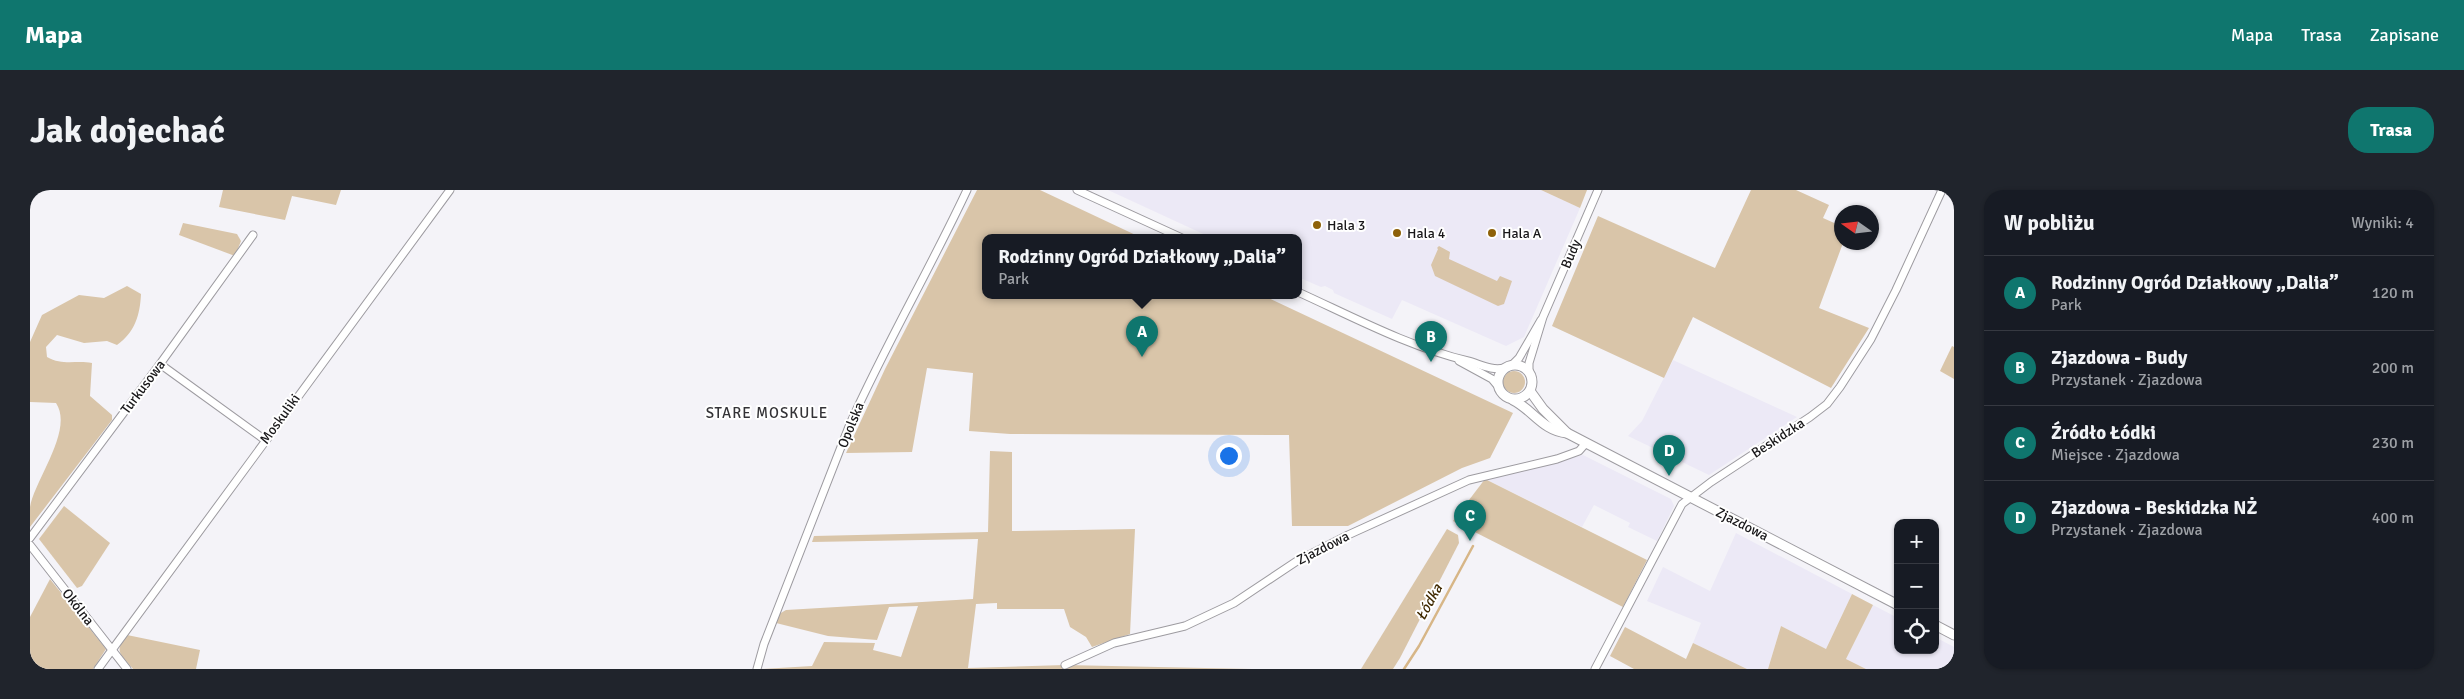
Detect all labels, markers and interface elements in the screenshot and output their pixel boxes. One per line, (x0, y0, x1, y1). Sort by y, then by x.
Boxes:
text: Mapa (25, 20, 83, 50)
text: Mapa (2231, 24, 2273, 46)
text: Trasa (2301, 24, 2342, 46)
text: Zapisane (2370, 24, 2439, 46)
button: Trasa (2348, 107, 2434, 153)
text: Jak dojechać (30, 109, 225, 152)
north arrow (1834, 205, 1879, 250)
text: W pobliżu (2004, 210, 2095, 236)
text: Wyniki: 4 (2351, 213, 2414, 233)
place label: Hala 3 (1327, 217, 1365, 234)
marker: Hala 3 (1311, 219, 1323, 231)
place label: Hala 4 (1407, 225, 1446, 242)
place label: Hala A (1502, 225, 1542, 242)
marker: Hala 4 (1391, 227, 1403, 239)
marker: Hala A (1486, 227, 1498, 239)
popup (982, 234, 1302, 299)
street label: Budy (1557, 236, 1585, 271)
text: Rodzinny Ogród Działkowy „Dalia” (998, 245, 1286, 269)
text: Park (998, 269, 1029, 289)
text: Rodzinny Ogród Działkowy „Dalia” (2051, 271, 2339, 295)
text: A (2015, 283, 2025, 303)
text: 120 m (2372, 283, 2414, 303)
text: Park (2051, 295, 2082, 315)
pin: A (1126, 316, 1158, 357)
pin: B (1415, 321, 1447, 362)
text: Zjazdowa - Budy (2051, 346, 2187, 370)
street label: Turkusowa (117, 357, 169, 417)
text: B (2015, 358, 2025, 378)
text: 200 m (2372, 358, 2414, 378)
text: Przystanek · Zjazdowa (2051, 370, 2203, 390)
street label: Moskuliki (256, 391, 304, 447)
street label: Opolska (834, 399, 868, 451)
district label: STARE MOSKULE (706, 404, 828, 422)
street label: Beskidzka (1748, 414, 1808, 462)
text: Źródło Łódki (2051, 421, 2156, 445)
text: C (2015, 433, 2025, 453)
text: 230 m (2372, 433, 2414, 453)
pin: D (1653, 435, 1685, 476)
your location (1216, 443, 1242, 469)
text: Miejsce · Zjazdowa (2051, 445, 2180, 465)
text: Zjazdowa - Beskidzka NŻ (2051, 496, 2258, 520)
pin: C (1454, 500, 1486, 541)
street label: Zjazdowa (1713, 504, 1771, 544)
text: D (2015, 508, 2025, 528)
text: 400 m (2372, 508, 2414, 528)
map controls (1894, 519, 1939, 654)
button: + (1894, 519, 1939, 564)
text: Przystanek · Zjazdowa (2051, 520, 2203, 540)
street label: Zjazdowa (1294, 528, 1352, 568)
button: − (1894, 564, 1939, 609)
water label: Łódka (1412, 580, 1446, 623)
street label: Okólna (58, 585, 98, 629)
button: locate (1894, 609, 1939, 654)

